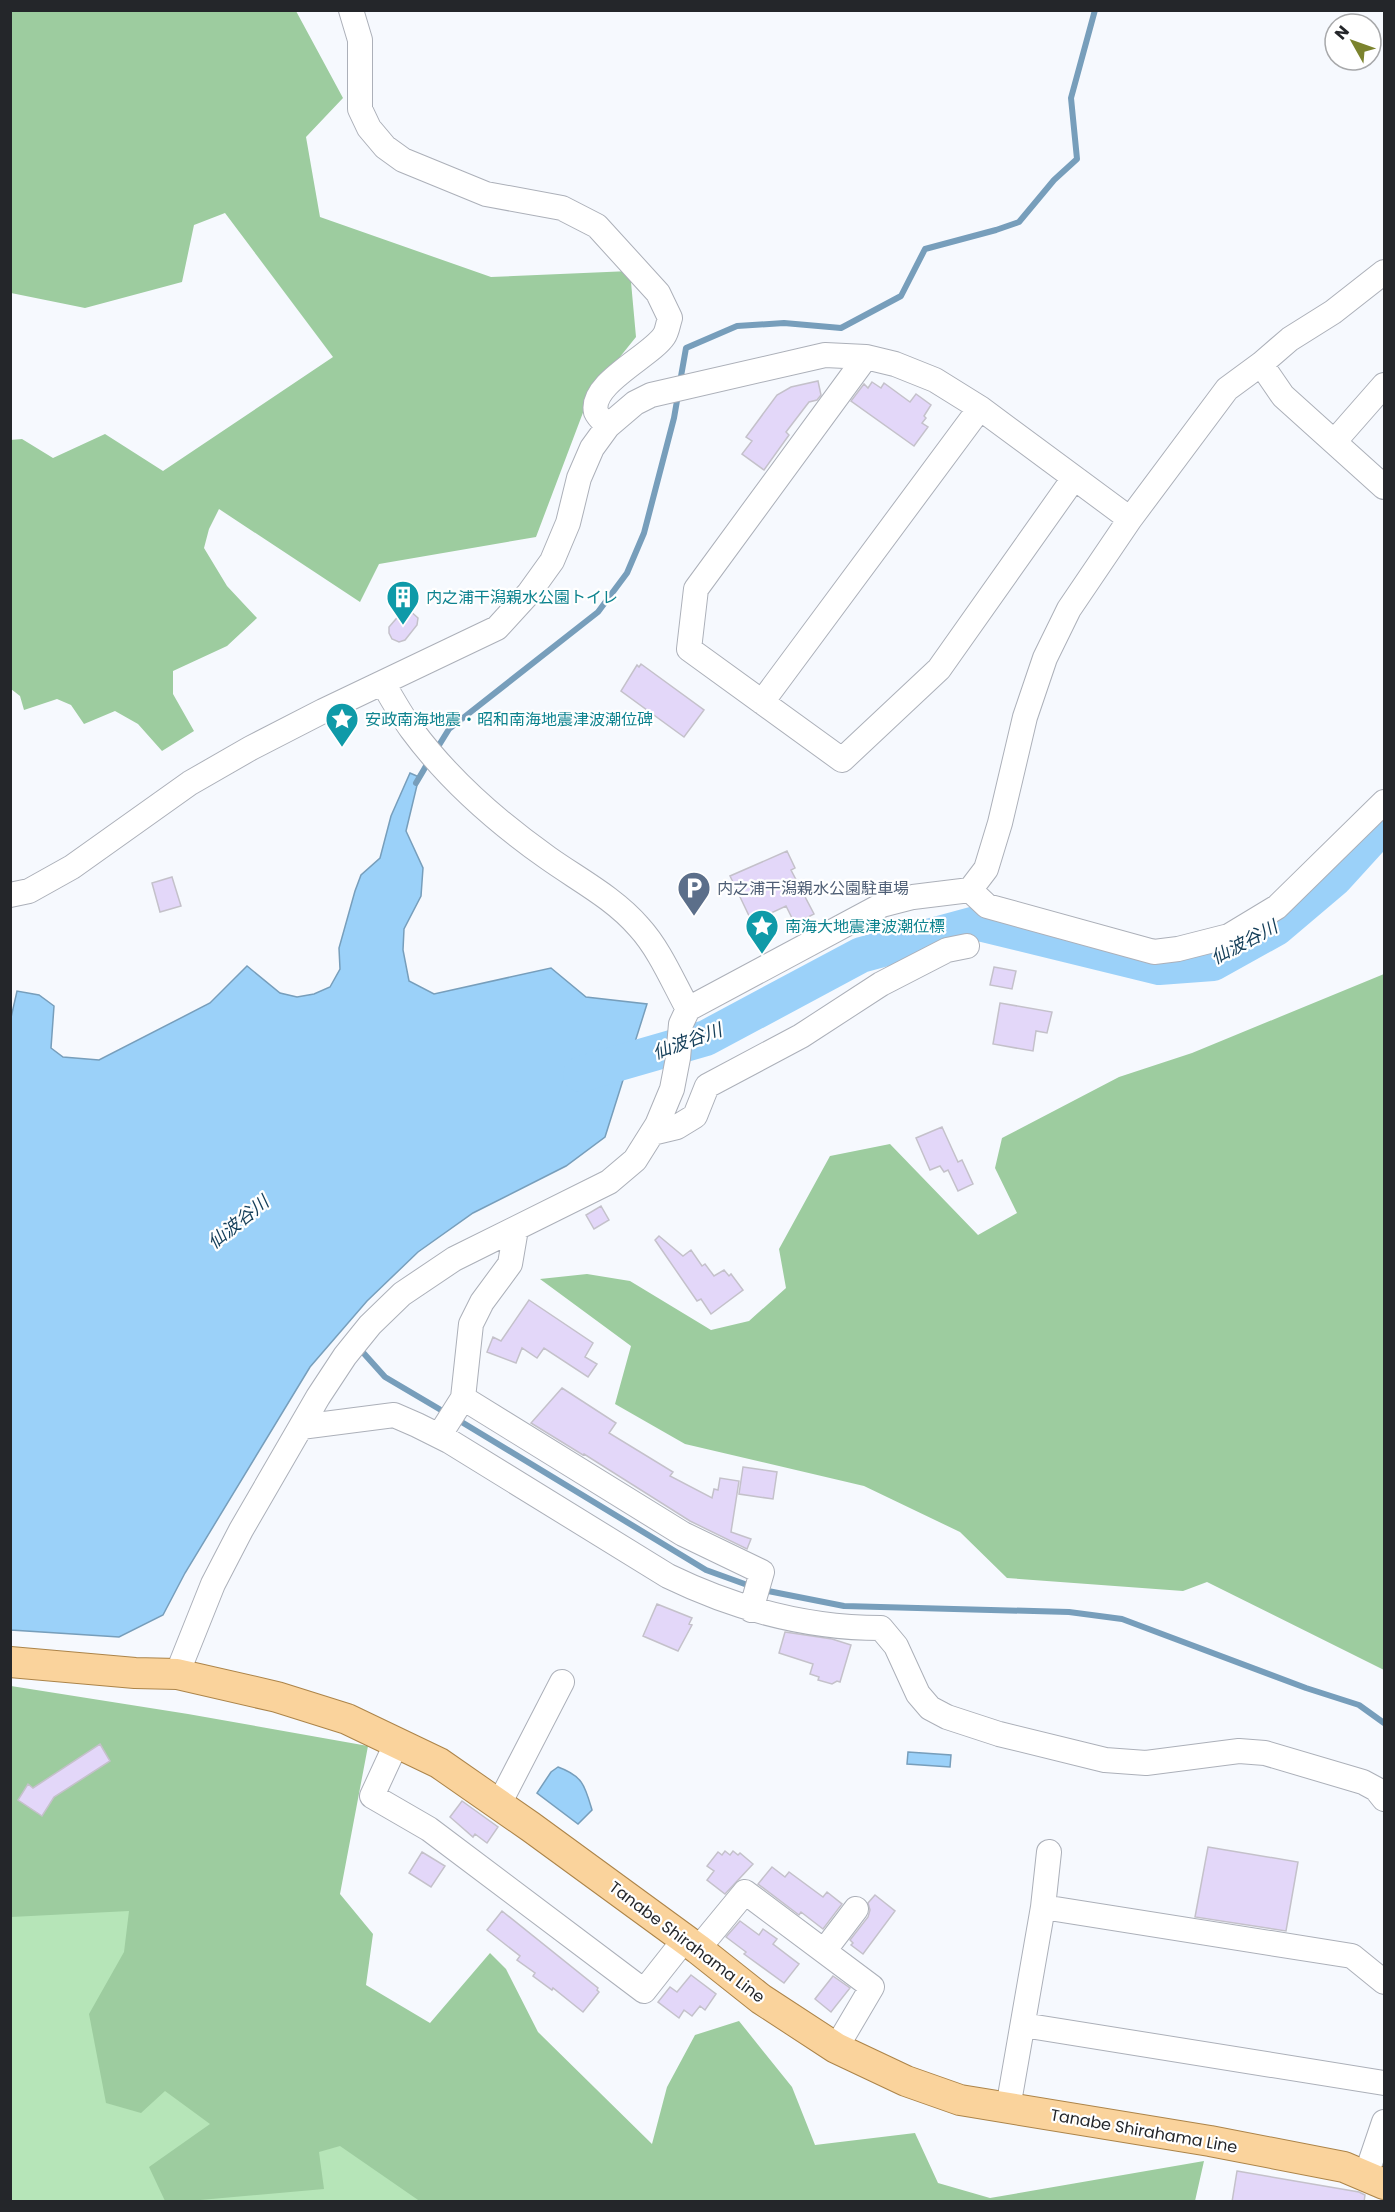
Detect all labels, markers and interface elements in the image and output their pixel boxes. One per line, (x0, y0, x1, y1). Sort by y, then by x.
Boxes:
north arrow (1323, 12, 1383, 72)
text: N (1329, 21, 1355, 45)
building icon: 内之浦干潟親水公園トイレ (385, 579, 421, 626)
place label: 内之浦干潟親水公園トイレ (426, 586, 618, 609)
place icon: 安政南海地震・昭和南海地震津波潮位碑 (324, 701, 360, 748)
place label: 安政南海地震・昭和南海地震津波潮位碑 (365, 708, 653, 731)
parking icon: 内之浦干潟親水公園駐車場 (676, 870, 712, 917)
place label: 内之浦干潟親水公園駐車場 (717, 877, 909, 900)
place icon: 南海大地震津波潮位標 (744, 908, 780, 955)
water label: 仙波谷川 (1206, 913, 1283, 970)
place label: 南海大地震津波潮位標 (785, 915, 945, 938)
water label: 仙波谷川 (649, 1016, 727, 1065)
water label: 仙波谷川 (202, 1188, 275, 1254)
street label: Tanabe Shirahama Line (604, 1876, 770, 2008)
street label: Tanabe Shirahama Line (1049, 2103, 1239, 2159)

